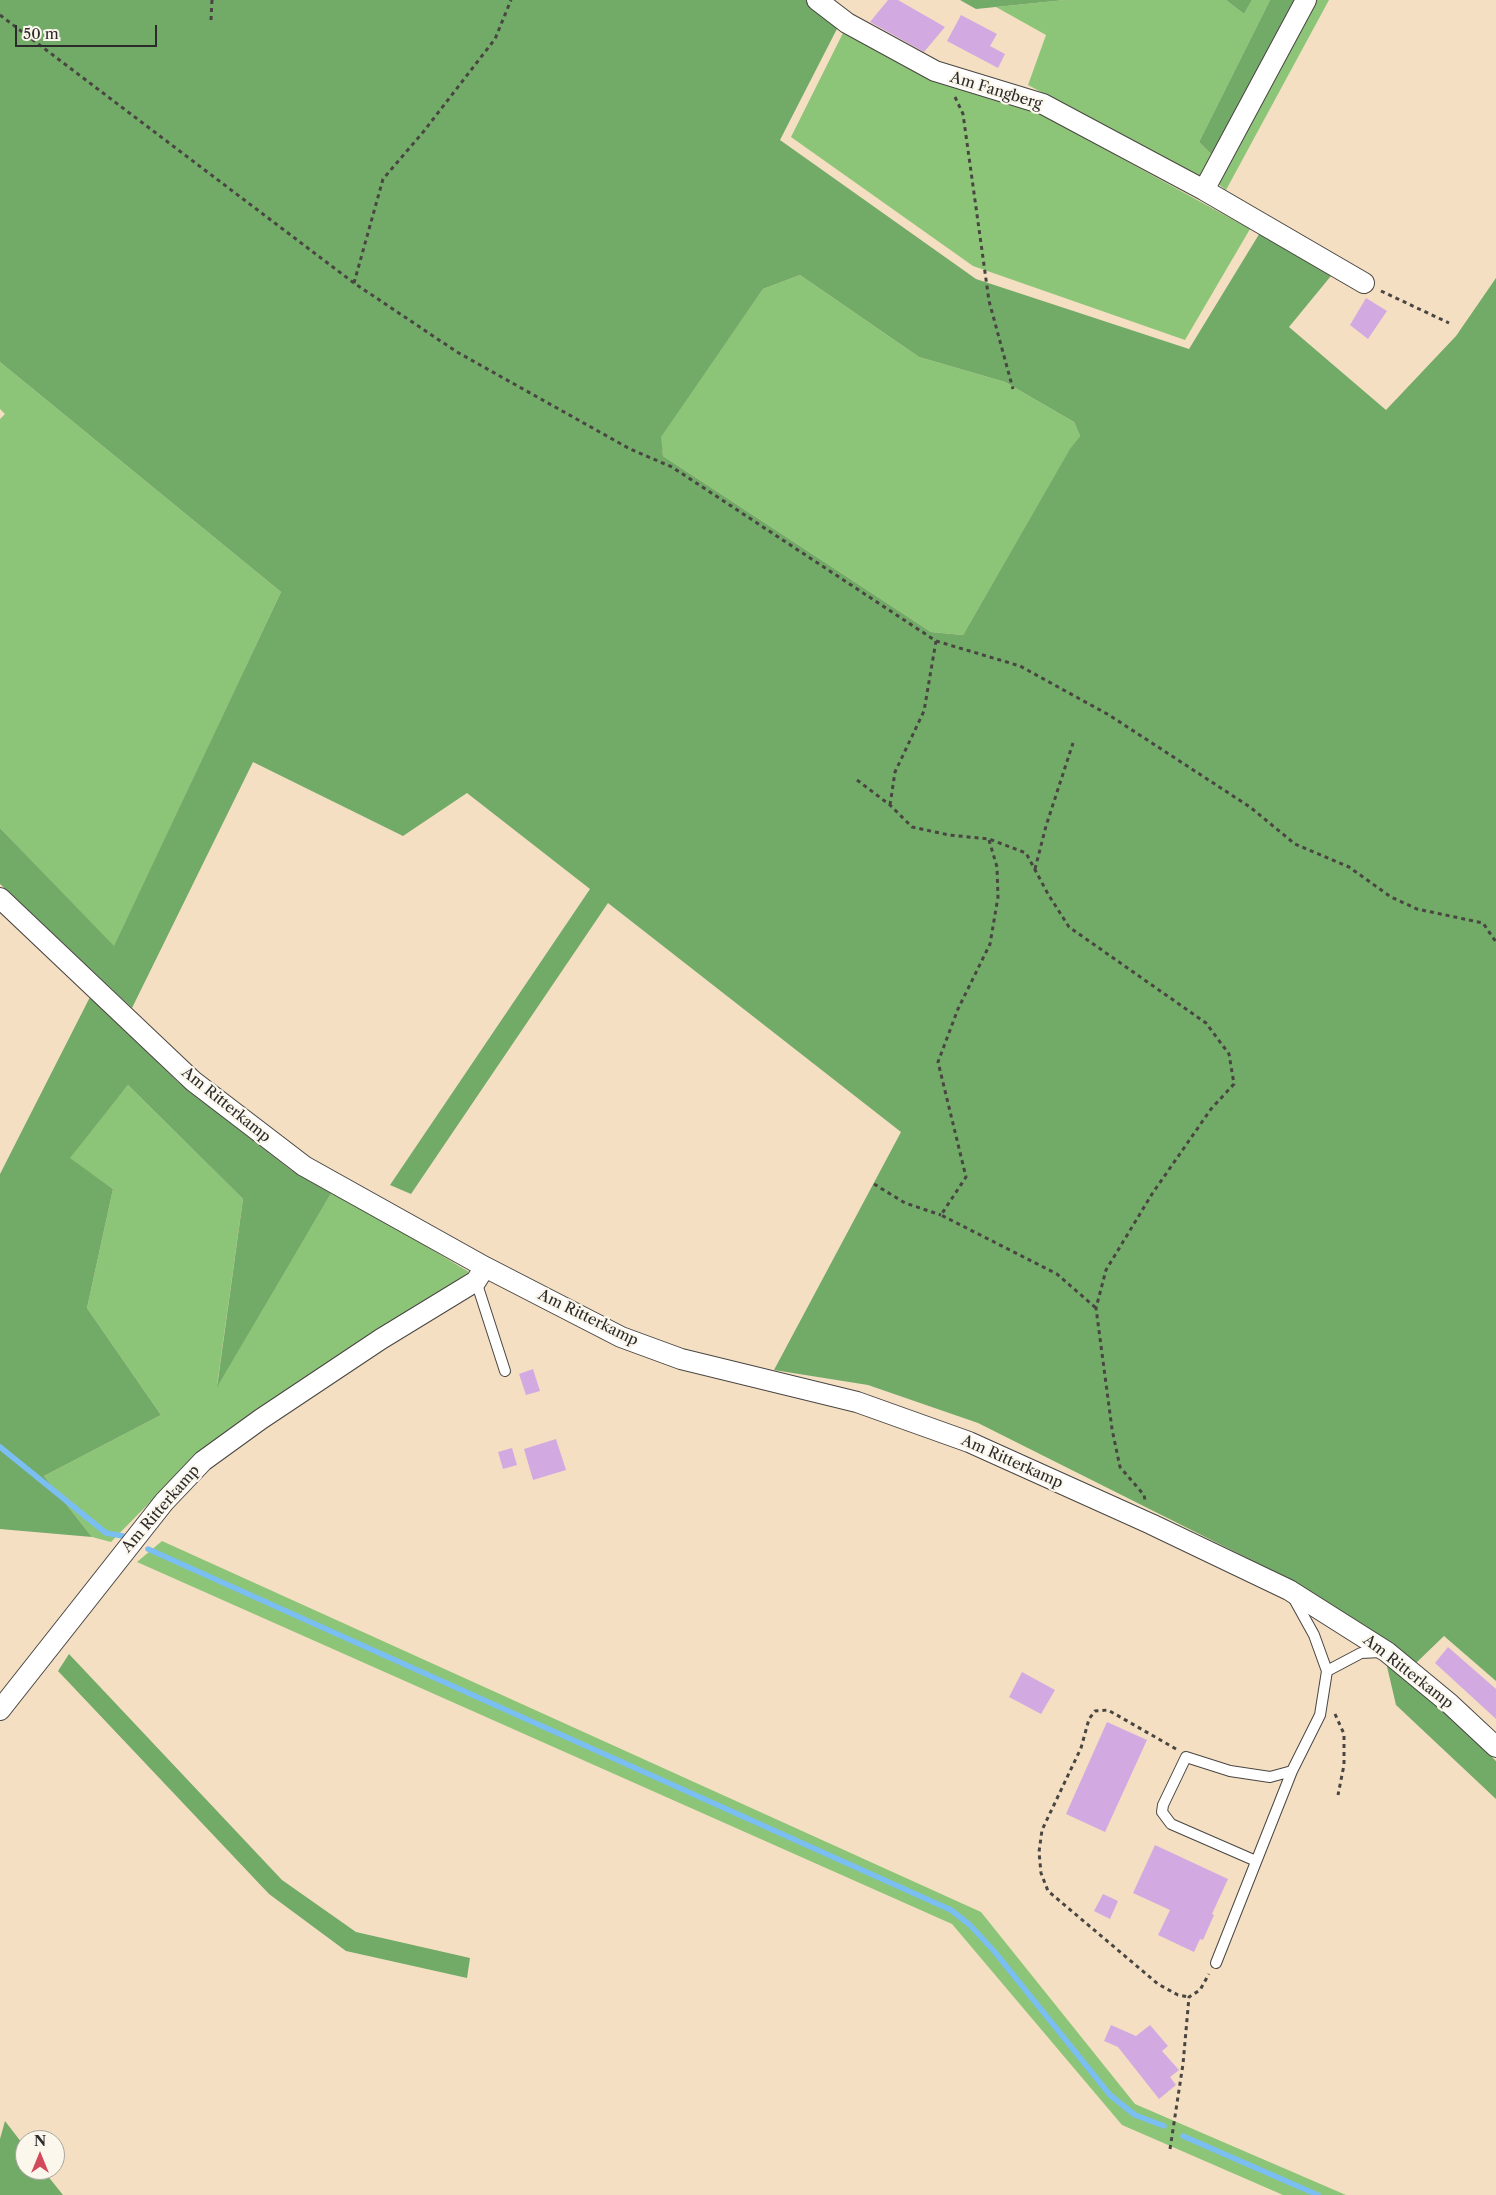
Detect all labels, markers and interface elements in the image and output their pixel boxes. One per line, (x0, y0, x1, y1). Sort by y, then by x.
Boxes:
scale bar (18, 15, 160, 47)
text: 50 m (23, 24, 59, 43)
street label: Am Fangberg (948, 68, 1044, 114)
street label: Am Ritterkamp (178, 1064, 274, 1146)
street label: Am Ritterkamp (535, 1286, 641, 1350)
street label: Am Ritterkamp (958, 1432, 1066, 1492)
street label: Am Ritterkamp (118, 1462, 204, 1556)
street label: Am Ritterkamp (1359, 1631, 1457, 1713)
north arrow (15, 2130, 65, 2180)
text: N (34, 2132, 46, 2150)

